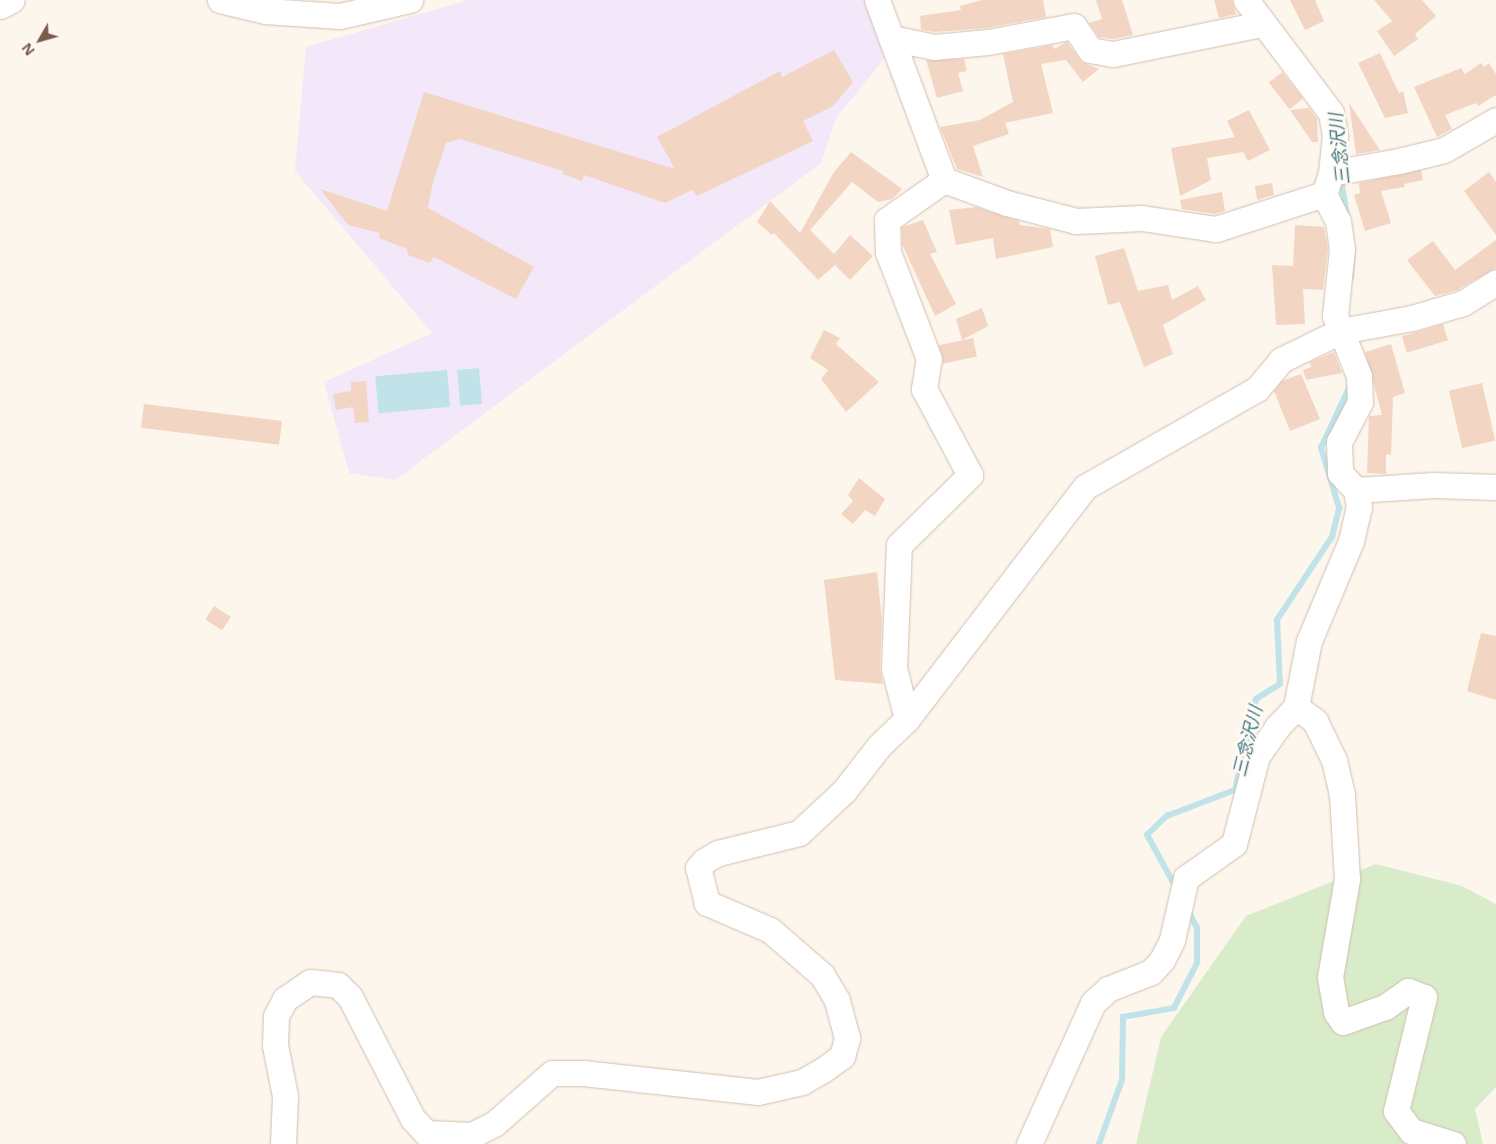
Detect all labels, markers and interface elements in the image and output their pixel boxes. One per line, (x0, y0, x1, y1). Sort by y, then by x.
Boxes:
north arrow (15, 15, 65, 65)
text: N (17, 39, 39, 60)
water label: 三念沢川 (1324, 112, 1354, 186)
water label: 三念沢川 (1228, 703, 1266, 779)

